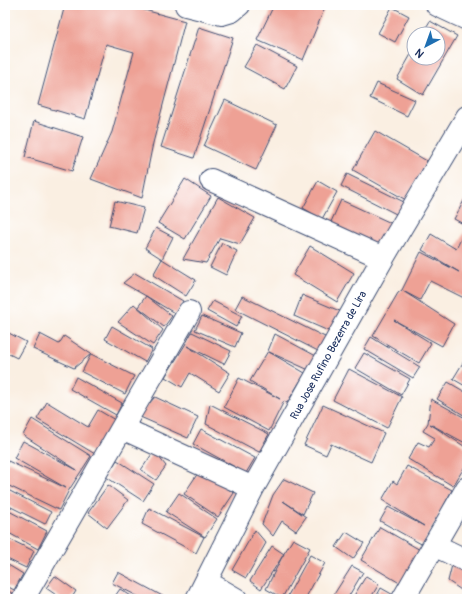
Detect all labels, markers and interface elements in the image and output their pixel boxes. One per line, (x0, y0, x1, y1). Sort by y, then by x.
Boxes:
north arrow (406, 26, 446, 66)
text: N (412, 45, 427, 61)
street label: Rua Jose Rufino Bezerra de Lira (288, 289, 369, 422)

